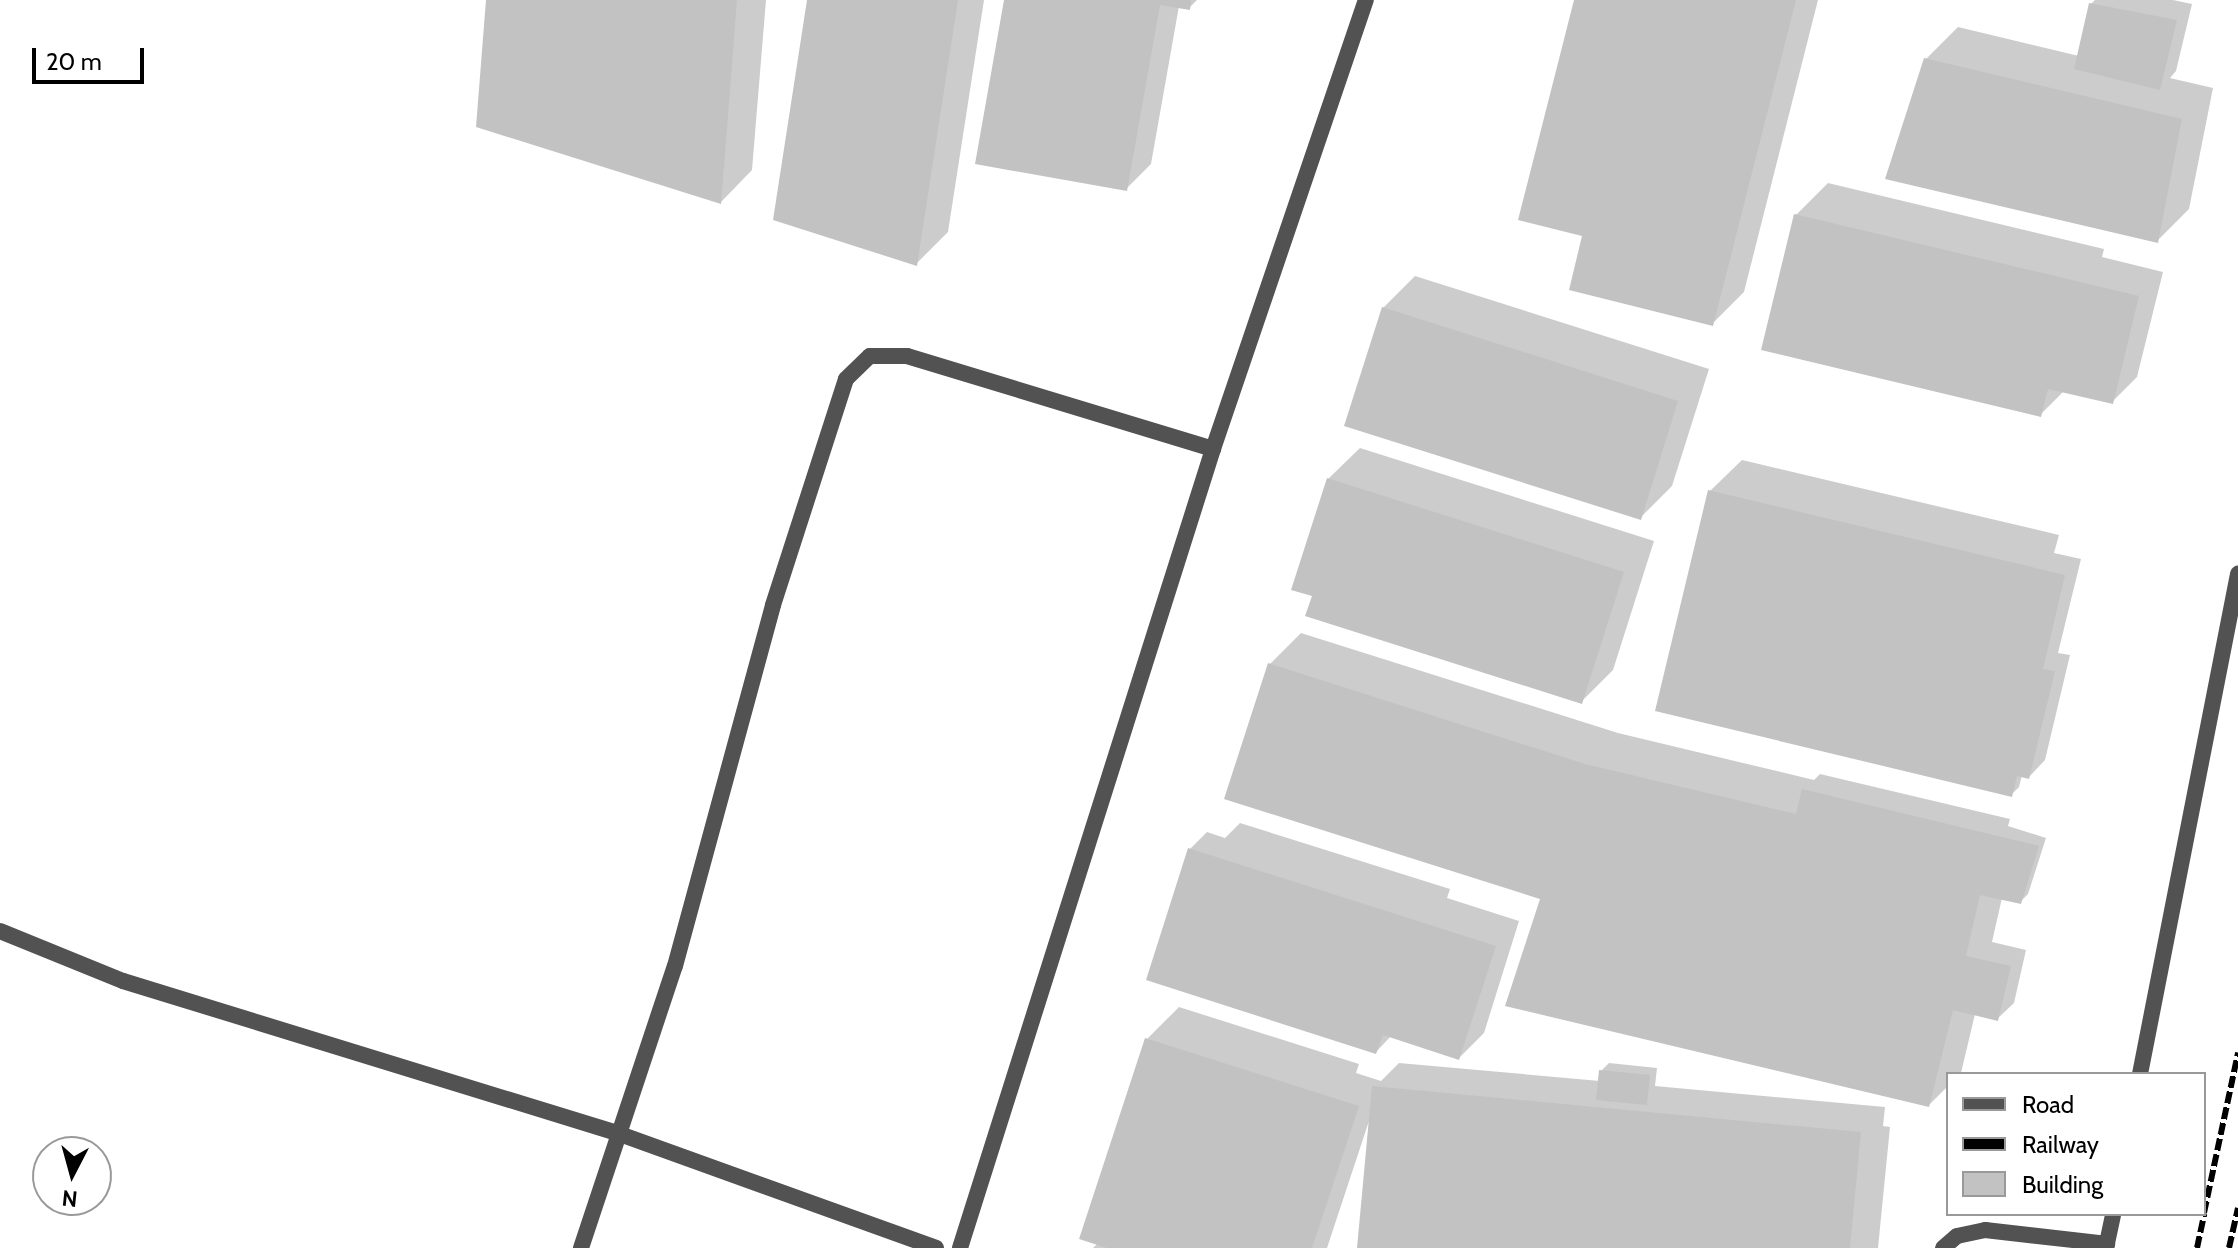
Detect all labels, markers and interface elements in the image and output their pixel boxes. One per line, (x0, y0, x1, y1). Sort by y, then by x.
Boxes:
scale bar (36, 32, 148, 82)
text: 20 m (46, 47, 102, 76)
legend (1946, 1072, 2206, 1216)
text: Road (2022, 1090, 2074, 1119)
text: Railway (2022, 1130, 2099, 1159)
north arrow (32, 1136, 112, 1216)
text: Building (2022, 1170, 2103, 1199)
text: N (60, 1184, 79, 1213)

